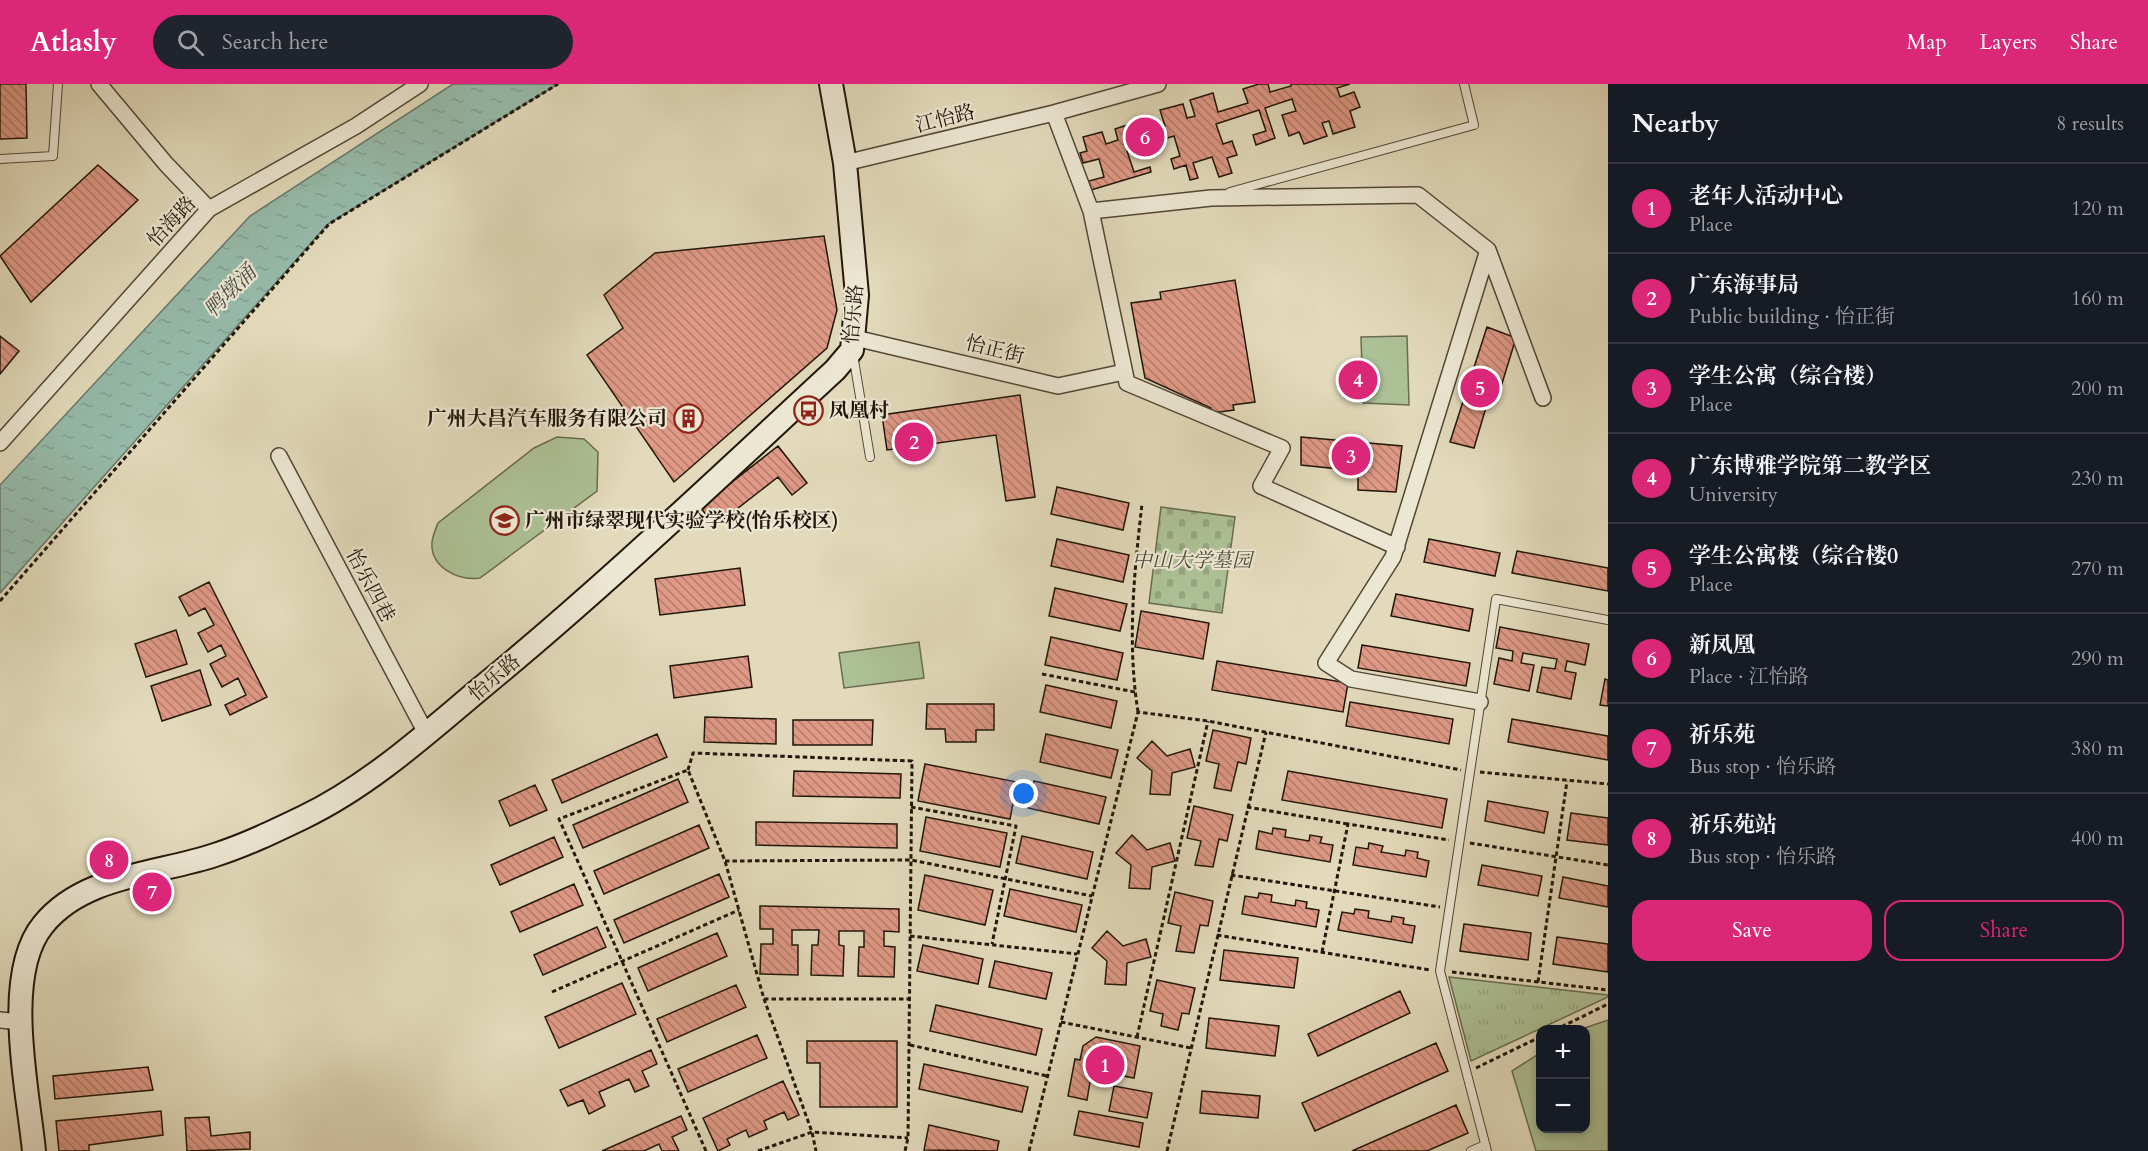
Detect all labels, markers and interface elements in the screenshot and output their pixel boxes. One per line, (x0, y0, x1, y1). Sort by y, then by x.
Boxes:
search box (153, 15, 573, 69)
text: Atlasly (30, 23, 117, 61)
icon: search (174, 26, 207, 59)
text: Search here (222, 27, 328, 57)
text: Map (1907, 28, 1947, 57)
text: Layers (1980, 28, 2037, 57)
text: Share (2070, 28, 2118, 57)
street label: 江怡路 (913, 98, 977, 139)
text: Nearby (1632, 106, 1720, 141)
text: 8 results (2056, 110, 2124, 137)
pin: 6 (1126, 115, 1164, 160)
text: 老年人活动中心 (1689, 181, 1843, 211)
street label: 怡海路 (141, 190, 202, 252)
text: 1 (1646, 195, 1657, 222)
text: 120 m (2071, 195, 2124, 222)
text: Place (1689, 211, 1733, 238)
water label: 鸭墩涌 (198, 257, 264, 324)
text: 广东海事局 (1689, 270, 1799, 300)
street label: 怡乐路 (837, 283, 870, 345)
text: 2 (1646, 285, 1657, 312)
text: 160 m (2071, 285, 2124, 312)
text: Public building · 怡正街 (1689, 303, 1895, 330)
street label: 怡正街 (963, 329, 1027, 370)
pin: 4 (1338, 358, 1378, 402)
text: 学生公寓（综合楼） (1689, 361, 1887, 391)
pin: 5 (1460, 366, 1500, 410)
text: 3 (1646, 375, 1657, 402)
text: 200 m (2071, 375, 2124, 402)
text: Place (1689, 391, 1733, 418)
bus stop icon: 凤凰村 (792, 394, 824, 426)
place label: 凤凰村 (829, 397, 889, 424)
building icon: 广州大昌汽车服务有限公司 (672, 402, 704, 434)
place label: 广州大昌汽车服务有限公司 (427, 405, 667, 432)
pin: 2 (894, 420, 934, 464)
pin: 3 (1332, 434, 1370, 478)
text: 广东博雅学院第二教学区 (1689, 451, 1931, 481)
text: 4 (1646, 465, 1657, 492)
text: 230 m (2071, 465, 2124, 492)
text: University (1689, 481, 1778, 508)
school or university icon: 广州市绿翠现代实验学校(怡乐校区) (488, 504, 520, 536)
place label: 广州市绿翠现代实验学校(怡乐校区) (525, 507, 839, 534)
text: 学生公寓楼（综合楼0 (1689, 541, 1898, 571)
street label: 怡乐四巷 (340, 544, 401, 627)
park label: 中山大学墓园 (1132, 547, 1255, 574)
text: 5 (1646, 555, 1657, 582)
text: 270 m (2071, 555, 2124, 582)
text: Place (1689, 571, 1733, 598)
text: 新凤凰 (1689, 630, 1755, 660)
text: 6 (1646, 645, 1657, 672)
text: 290 m (2071, 645, 2124, 672)
street label: 怡乐路 (463, 648, 526, 707)
text: Place · 江怡路 (1689, 663, 1809, 690)
text: 祈乐苑 (1689, 720, 1755, 750)
text: 7 (1646, 735, 1657, 762)
text: 380 m (2071, 735, 2124, 762)
text: Bus stop · 怡乐路 (1689, 753, 1836, 780)
your location (1009, 779, 1038, 808)
text: 祈乐苑站 (1689, 810, 1777, 840)
text: 8 (1646, 825, 1657, 852)
text: 400 m (2071, 825, 2124, 852)
pin: 8 (90, 838, 128, 882)
text: Bus stop · 怡乐路 (1689, 843, 1836, 870)
pin: 7 (132, 870, 172, 914)
button: Save (1632, 900, 1872, 961)
button: Share (1884, 900, 2124, 961)
map controls (1536, 1025, 1590, 1133)
button: + (1536, 1025, 1590, 1079)
pin: 1 (1086, 1042, 1124, 1088)
button: − (1536, 1079, 1590, 1133)

